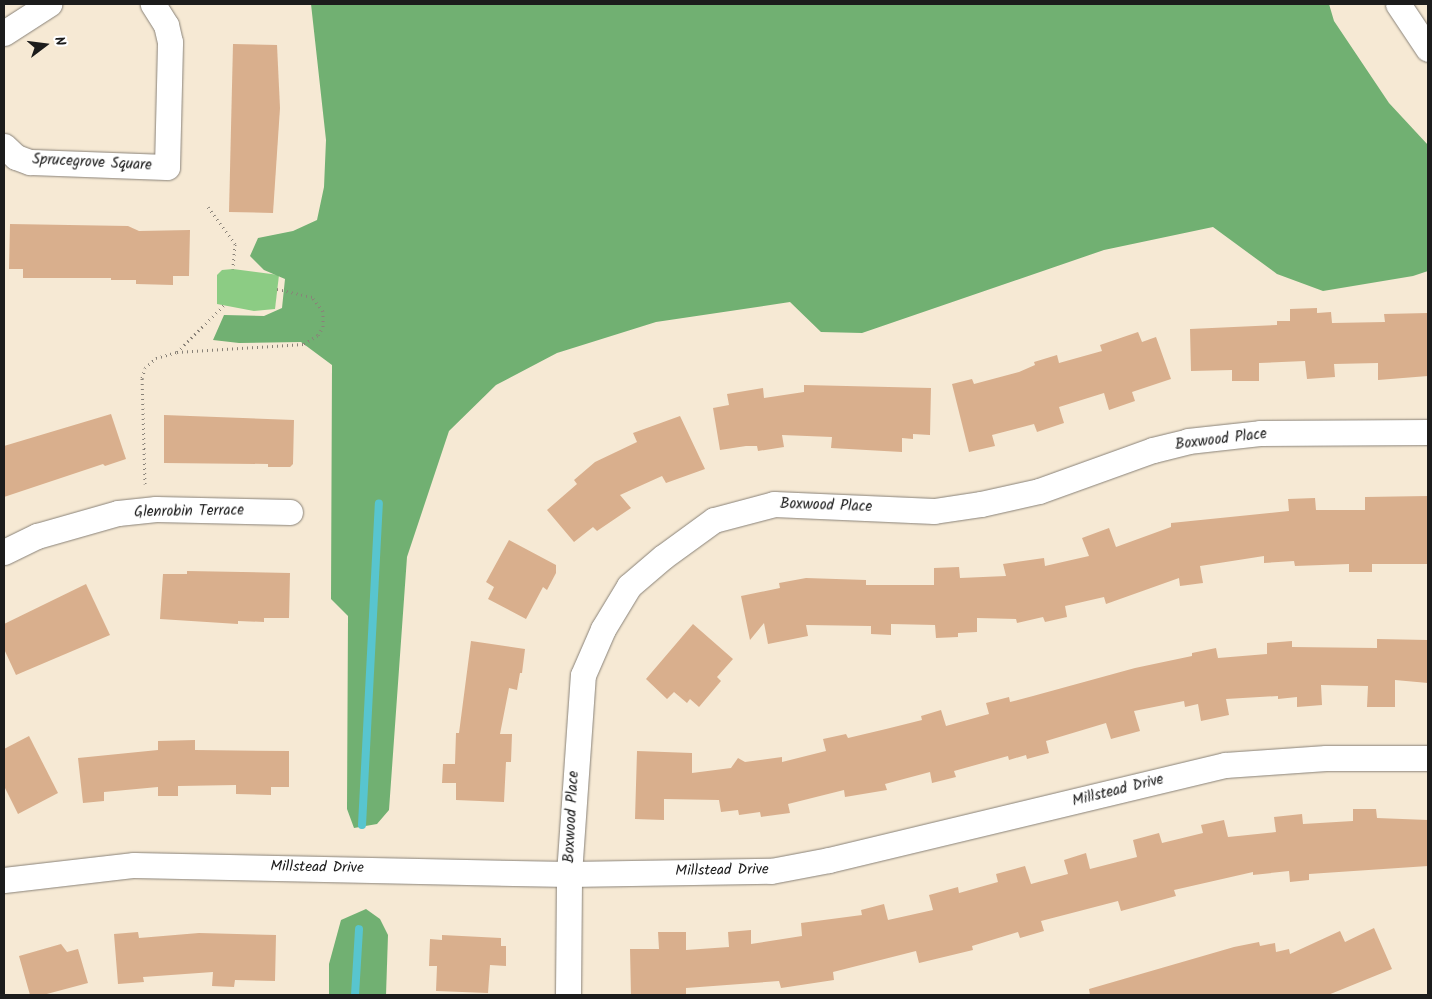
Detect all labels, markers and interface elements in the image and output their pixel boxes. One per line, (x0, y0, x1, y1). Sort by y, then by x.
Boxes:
north arrow (20, 20, 70, 70)
text: N (48, 34, 71, 48)
street label: Sprucegrove Square (32, 151, 152, 175)
street label: Boxwood Place (1174, 425, 1268, 455)
street label: Boxwood Place (780, 495, 872, 517)
street label: Glenrobin Terrace (134, 502, 244, 522)
street label: Boxwood Place (561, 770, 583, 864)
street label: Millstead Drive (1070, 771, 1166, 811)
street label: Millstead Drive (270, 858, 364, 878)
street label: Millstead Drive (675, 861, 769, 881)

